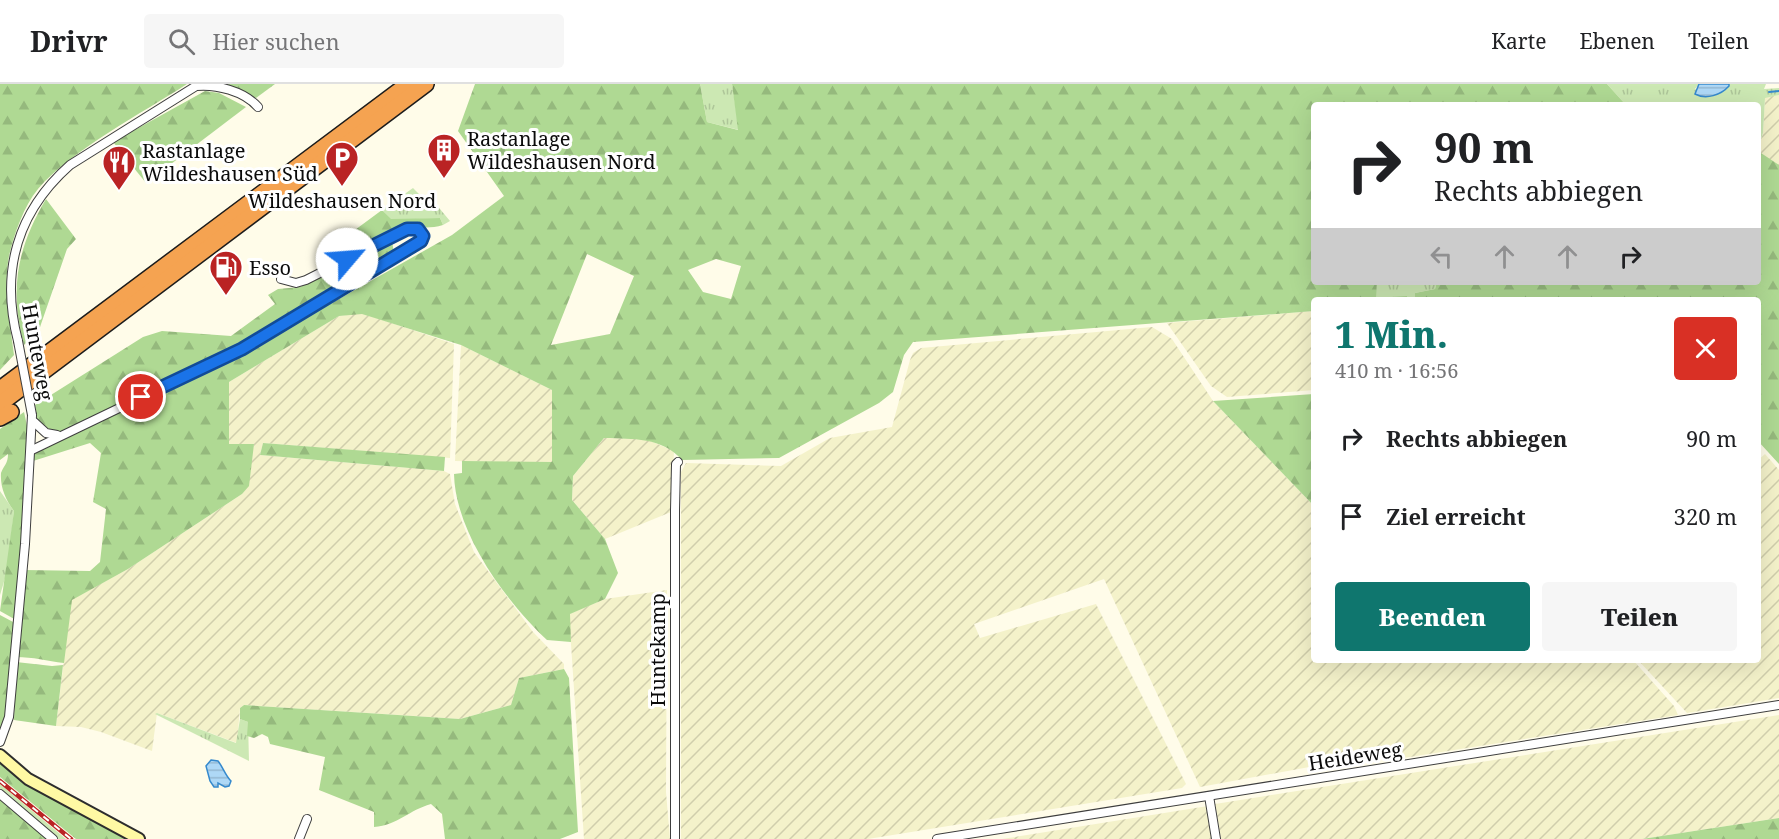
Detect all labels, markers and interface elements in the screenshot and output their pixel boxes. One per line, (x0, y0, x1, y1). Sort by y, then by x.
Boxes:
search box (144, 14, 564, 68)
text: Drivr (30, 22, 108, 60)
icon: search (165, 25, 198, 58)
text: Hier suchen (213, 26, 340, 56)
text: Karte (1491, 27, 1546, 55)
text: Ebenen (1579, 27, 1655, 55)
text: Teilen (1688, 27, 1749, 55)
text: 90 m (1434, 118, 1534, 175)
place label: Rastanlage Wildeshausen Nord (467, 125, 656, 175)
icon: right (1335, 126, 1413, 204)
building icon: Rastanlage Wildeshausen Nord (426, 132, 462, 179)
place label: Rastanlage Wildeshausen Süd (142, 137, 318, 187)
parking icon: Wildeshausen Nord (324, 140, 360, 187)
restaurant icon: Rastanlage Wildeshausen Süd (101, 144, 137, 191)
text: Rechts abbiegen (1434, 172, 1643, 209)
place label: Wildeshausen Nord (248, 187, 436, 214)
position arrow (315, 227, 379, 291)
icon: left (1425, 240, 1458, 273)
icon: ahead (1488, 240, 1521, 273)
icon: ahead (1551, 240, 1584, 273)
icon: right (1614, 240, 1647, 273)
fuel station icon: Esso (208, 249, 244, 296)
place label: Esso (249, 254, 291, 281)
street label: Hunteweg (16, 301, 60, 403)
text: 1 Min. (1335, 310, 1448, 359)
button: close (1674, 317, 1737, 380)
text: 410 m · 16:56 (1335, 357, 1458, 384)
pin (115, 371, 166, 422)
icon: arrive (124, 380, 157, 413)
icon: right (1335, 422, 1368, 455)
text: Rechts abbiegen (1386, 423, 1567, 453)
text: 90 m (1686, 423, 1737, 453)
icon: arrive (1335, 500, 1368, 533)
text: Ziel erreicht (1386, 501, 1526, 531)
text: 320 m (1674, 501, 1737, 531)
button: Beenden (1335, 582, 1530, 651)
button: Teilen (1542, 582, 1737, 651)
street label: Huntekamp (644, 593, 671, 707)
street label: Heideweg (1306, 735, 1404, 777)

